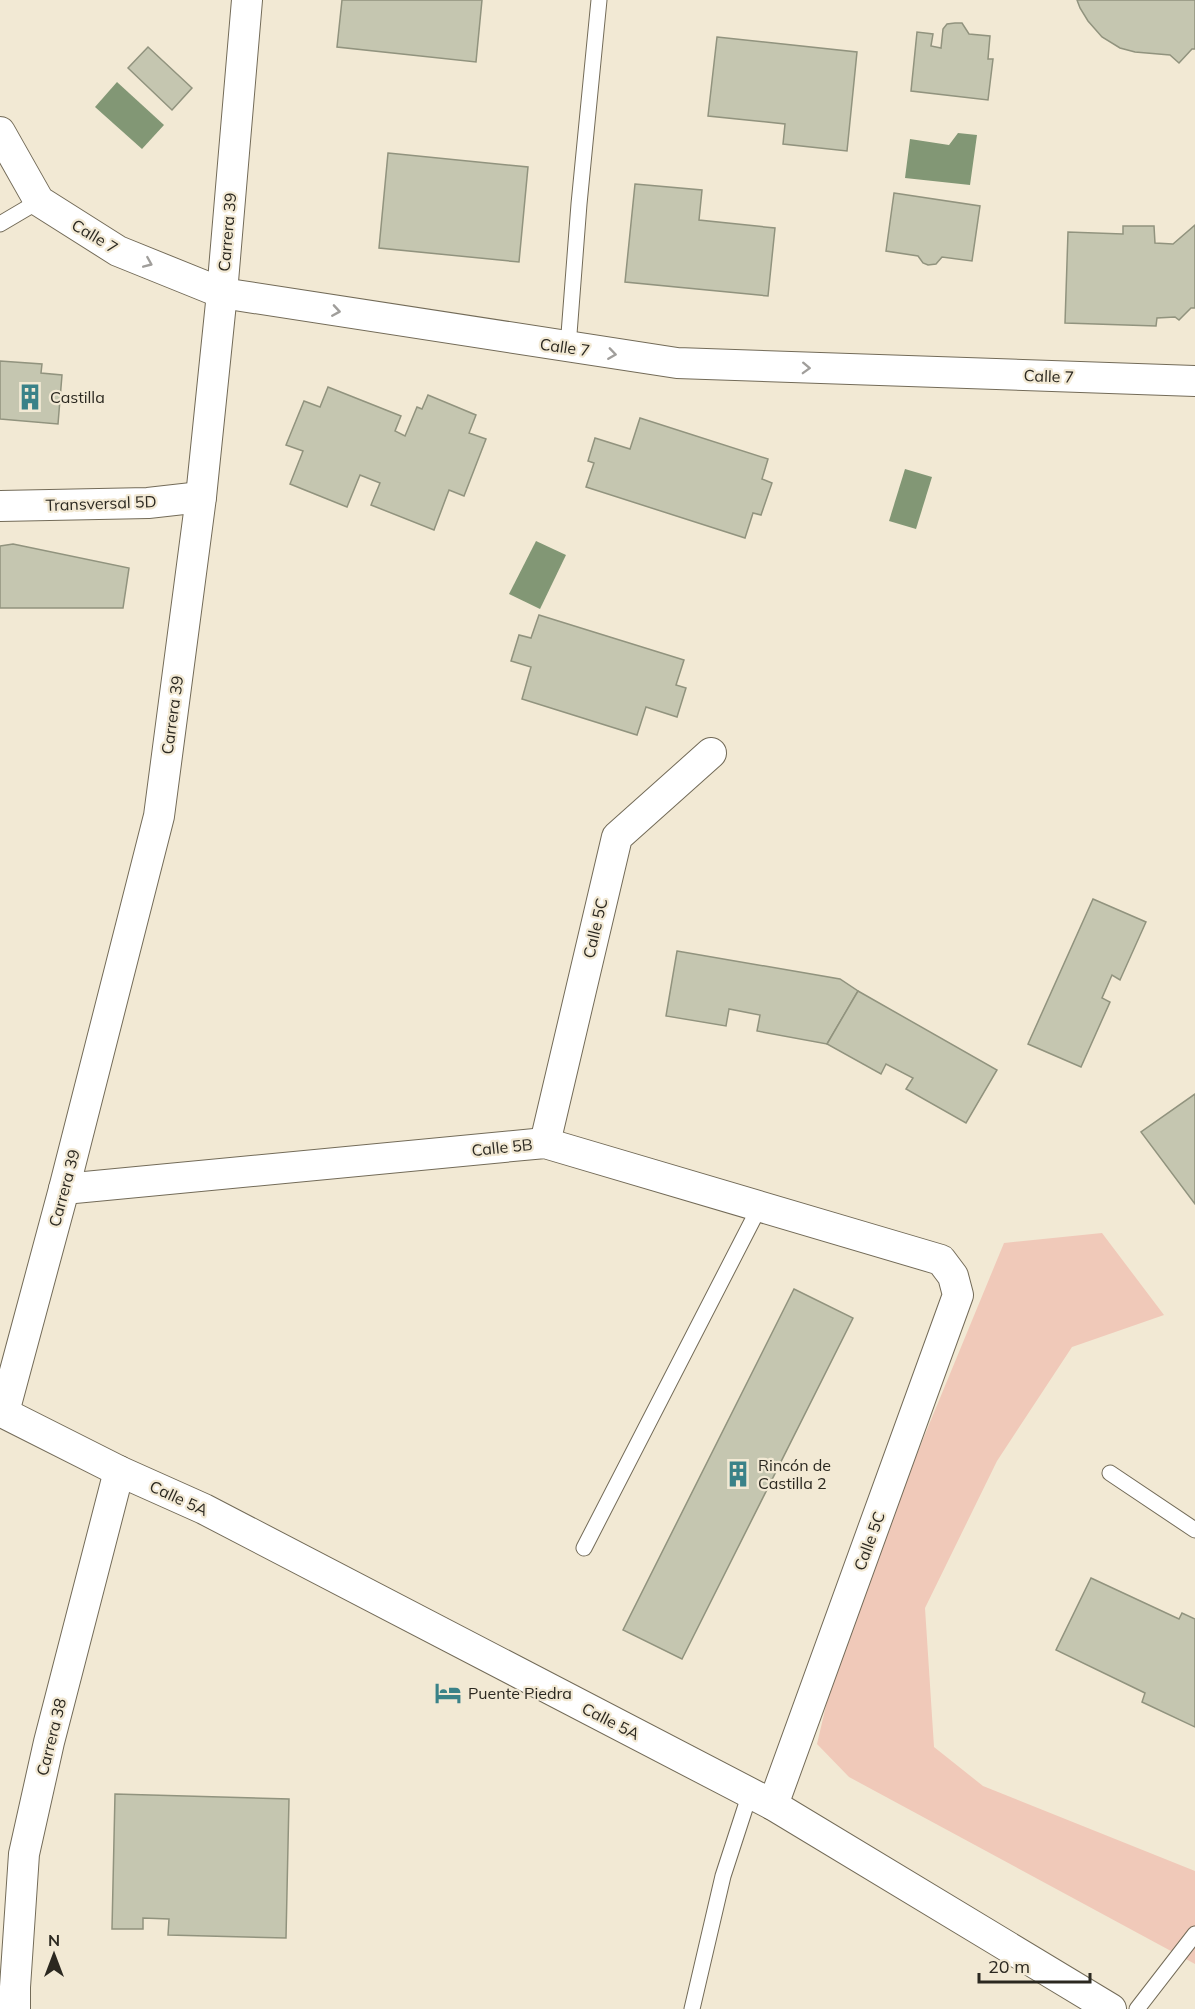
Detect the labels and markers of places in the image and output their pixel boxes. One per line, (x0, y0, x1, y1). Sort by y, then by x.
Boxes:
building icon: Castilla (15, 382, 45, 412)
place label: Castilla (50, 387, 105, 407)
place label: Rincón de Castilla 2 (758, 1455, 831, 1493)
building icon: Rincón de Castilla 2 (723, 1459, 753, 1489)
hotel icon: Puente Piedra (433, 1678, 463, 1708)
place label: Puente Piedra (468, 1683, 572, 1703)

